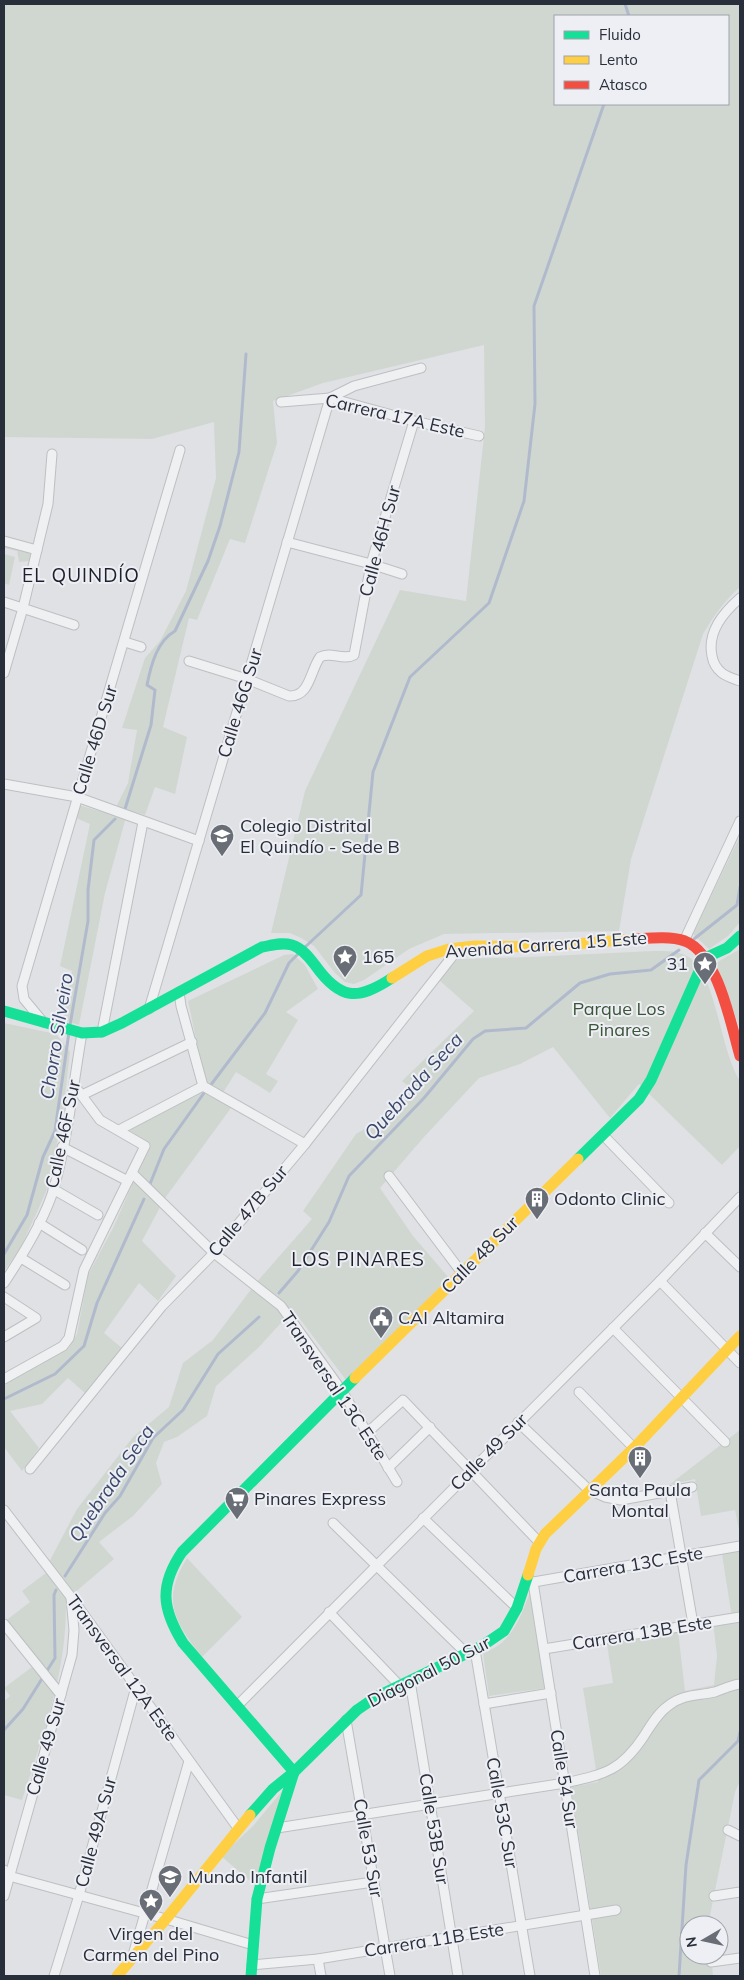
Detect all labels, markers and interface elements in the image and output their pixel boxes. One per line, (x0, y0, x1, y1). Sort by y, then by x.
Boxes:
legend (554, 15, 729, 105)
text: Fluido (599, 25, 641, 44)
text: Lento (599, 50, 638, 69)
text: Atasco (599, 75, 647, 94)
street label: Carrera 17A Este (323, 388, 467, 443)
street label: Calle 46H Sur (354, 482, 406, 599)
district label: EL QUINDÍO (22, 563, 140, 587)
street label: Calle 46G Sur (212, 645, 267, 760)
street label: Calle 46D Sur (67, 682, 122, 798)
place label: Colegio Distrital El Quindío - Sede B (240, 814, 400, 858)
school or university icon: Colegio Distrital El Quindío - Sede B (209, 823, 235, 857)
street label: Avenida Carrera 15 Este (444, 926, 648, 963)
place icon: 165 (332, 944, 358, 978)
place label: 165 (362, 945, 395, 968)
place icon: 31 (692, 951, 718, 985)
place label: 31 (666, 952, 688, 975)
water label: Chorro Silveiro (34, 971, 78, 1101)
park label: Parque Los Pinares (572, 997, 666, 1041)
water label: Quebrada Seca (359, 1027, 467, 1145)
street label: Calle 46F Sur (40, 1077, 85, 1190)
street label: Calle 47B Sur (203, 1160, 293, 1261)
building icon: Odonto Clinic (524, 1186, 550, 1220)
place label: Odonto Clinic (554, 1187, 665, 1210)
street label: Calle 48 Sur (436, 1211, 524, 1298)
district label: LOS PINARES (291, 1247, 425, 1271)
public building icon: CAI Altamira (368, 1305, 394, 1339)
place label: CAI Altamira (398, 1306, 505, 1329)
street label: Transversal 13C Este (276, 1307, 393, 1464)
street label: Calle 49 Sur (445, 1408, 533, 1495)
water label: Quebrada Seca (63, 1420, 159, 1546)
building icon: Santa Paula Montal (627, 1445, 653, 1479)
place label: Santa Paula Montal (589, 1478, 691, 1522)
supermarket icon: Pinares Express (224, 1486, 250, 1520)
place label: Pinares Express (254, 1487, 386, 1510)
street label: Carrera 13C Este (561, 1541, 705, 1588)
street label: Transversal 12A Este (62, 1590, 183, 1745)
street label: Carrera 13B Este (570, 1610, 714, 1655)
street label: Diagonal 50 Sur (364, 1631, 494, 1712)
street label: Calle 49 Sur (21, 1695, 71, 1798)
street label: Calle 54 Sur (545, 1728, 584, 1831)
street label: Calle 53C Sur (481, 1755, 524, 1871)
street label: Calle 53B Sur (414, 1772, 455, 1887)
street label: Calle 49A Sur (70, 1774, 121, 1890)
street label: Calle 53 Sur (348, 1797, 389, 1900)
school or university icon: Mundo Infantil (157, 1864, 183, 1898)
place label: Mundo Infantil (188, 1865, 308, 1888)
place icon: Virgen del Carmen del Pino (138, 1888, 164, 1922)
north arrow (679, 1915, 729, 1965)
street label: Carrera 11B Este (362, 1917, 506, 1962)
place label: Virgen del Carmen del Pino (83, 1922, 219, 1966)
text: N (681, 1935, 701, 1949)

